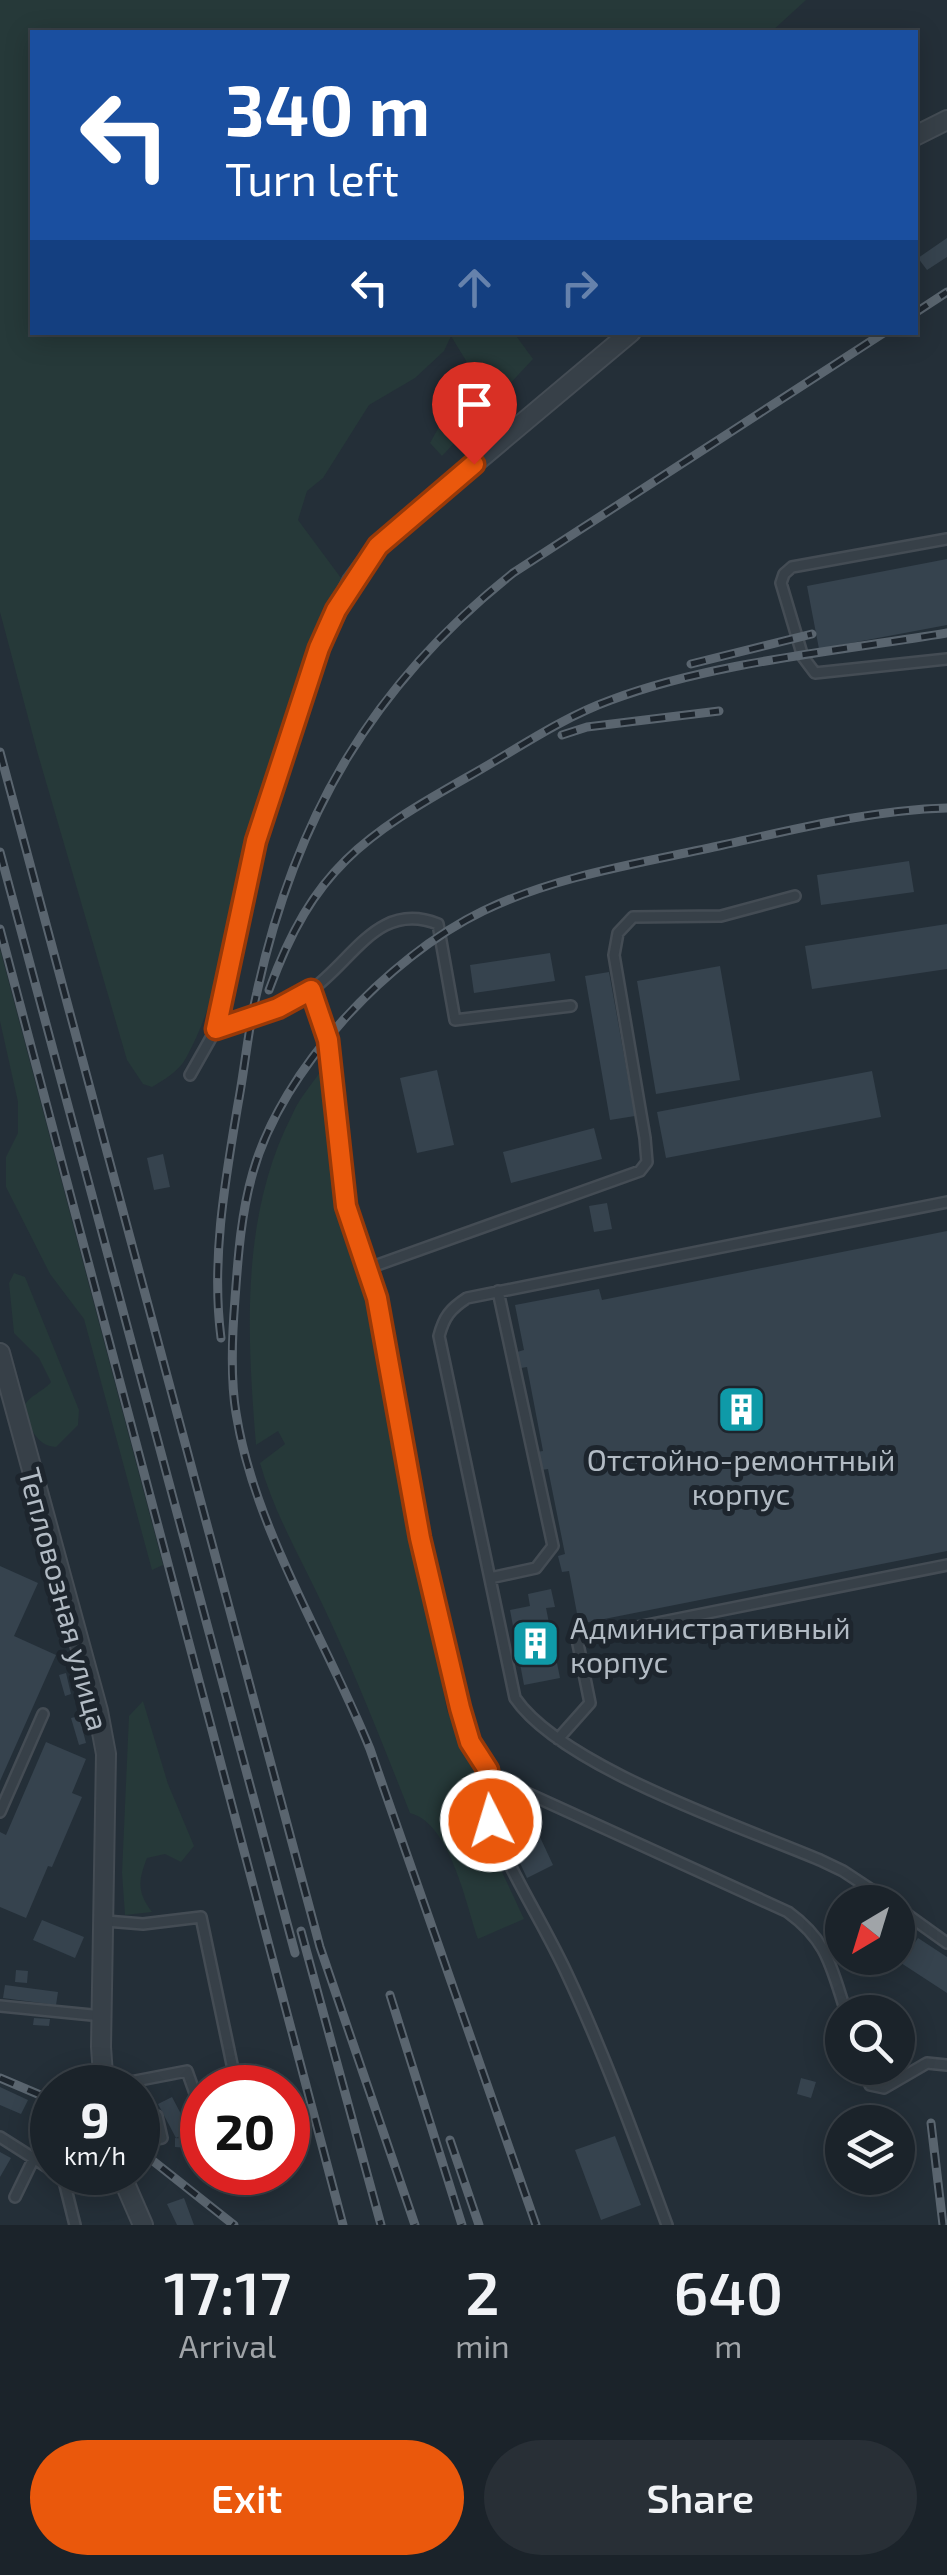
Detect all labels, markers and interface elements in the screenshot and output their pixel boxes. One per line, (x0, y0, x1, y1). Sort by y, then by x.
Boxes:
text: 340 m (225, 66, 430, 150)
icon: left (60, 70, 190, 200)
text: Turn left (225, 151, 399, 205)
icon: left (342, 260, 397, 315)
icon: ahead (447, 260, 502, 315)
icon: right (552, 260, 607, 315)
pin (432, 362, 517, 465)
icon: arrive (447, 377, 502, 432)
building icon: Отстойно-ремонтный корпус (715, 1384, 767, 1436)
place label: Отстойно-ремонтный корпус (587, 1441, 895, 1512)
street label: Тепловозная улица (12, 1464, 117, 1735)
place label: Административный корпус (570, 1609, 851, 1680)
building icon: Административный корпус (509, 1618, 561, 1670)
position arrow (439, 1769, 543, 1873)
north arrow (825, 1885, 915, 1975)
map controls (825, 1885, 915, 2195)
button: search (825, 1995, 915, 2085)
speed limit sign: 20 (180, 2065, 310, 2195)
text: 9 (80, 2088, 110, 2148)
button: layers (825, 2105, 915, 2195)
text: km/h (64, 2140, 126, 2170)
text: 17:17 (164, 2255, 291, 2327)
text: 2 (465, 2255, 500, 2327)
text: 640 (673, 2255, 783, 2327)
text: Arrival (179, 2326, 276, 2364)
text: min (455, 2326, 510, 2364)
text: m (714, 2326, 742, 2364)
button: Exit (30, 2440, 464, 2555)
button: Share (484, 2440, 917, 2555)

